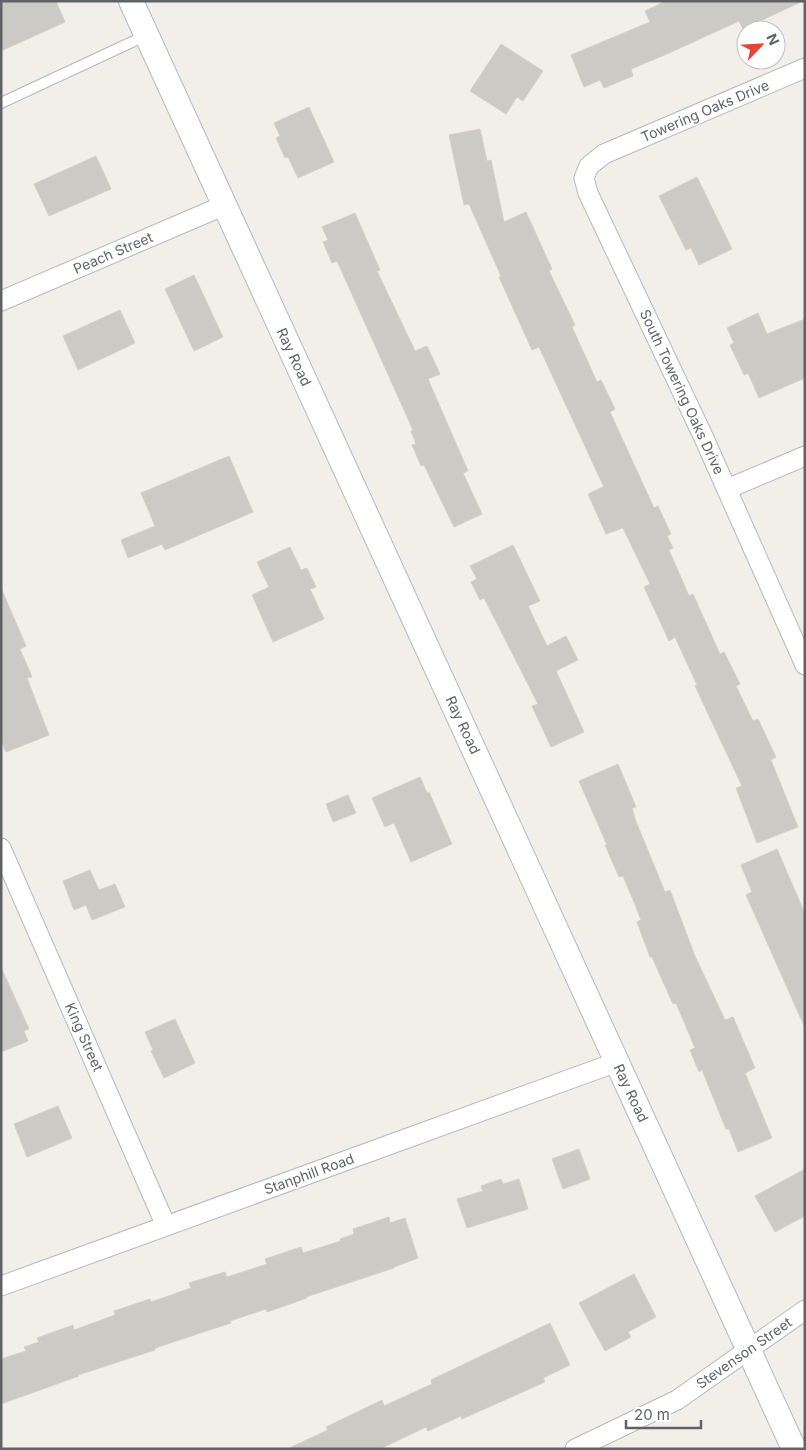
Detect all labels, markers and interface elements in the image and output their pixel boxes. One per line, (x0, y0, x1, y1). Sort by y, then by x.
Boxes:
north arrow (736, 20, 786, 70)
text: N (763, 31, 783, 48)
street label: Towering Oaks Drive (638, 76, 771, 145)
street label: Peach Street (70, 228, 156, 277)
street label: South Towering Oaks Drive (637, 307, 728, 477)
street label: Ray Road (274, 325, 315, 389)
street label: Ray Road (443, 693, 484, 757)
street label: King Street (62, 1000, 107, 1074)
street label: Ray Road (611, 1061, 652, 1125)
street label: Stanphill Road (262, 1149, 356, 1198)
street label: Stevenson Street (693, 1313, 795, 1392)
scale bar (626, 1398, 701, 1430)
text: 20 m (634, 1405, 670, 1424)

